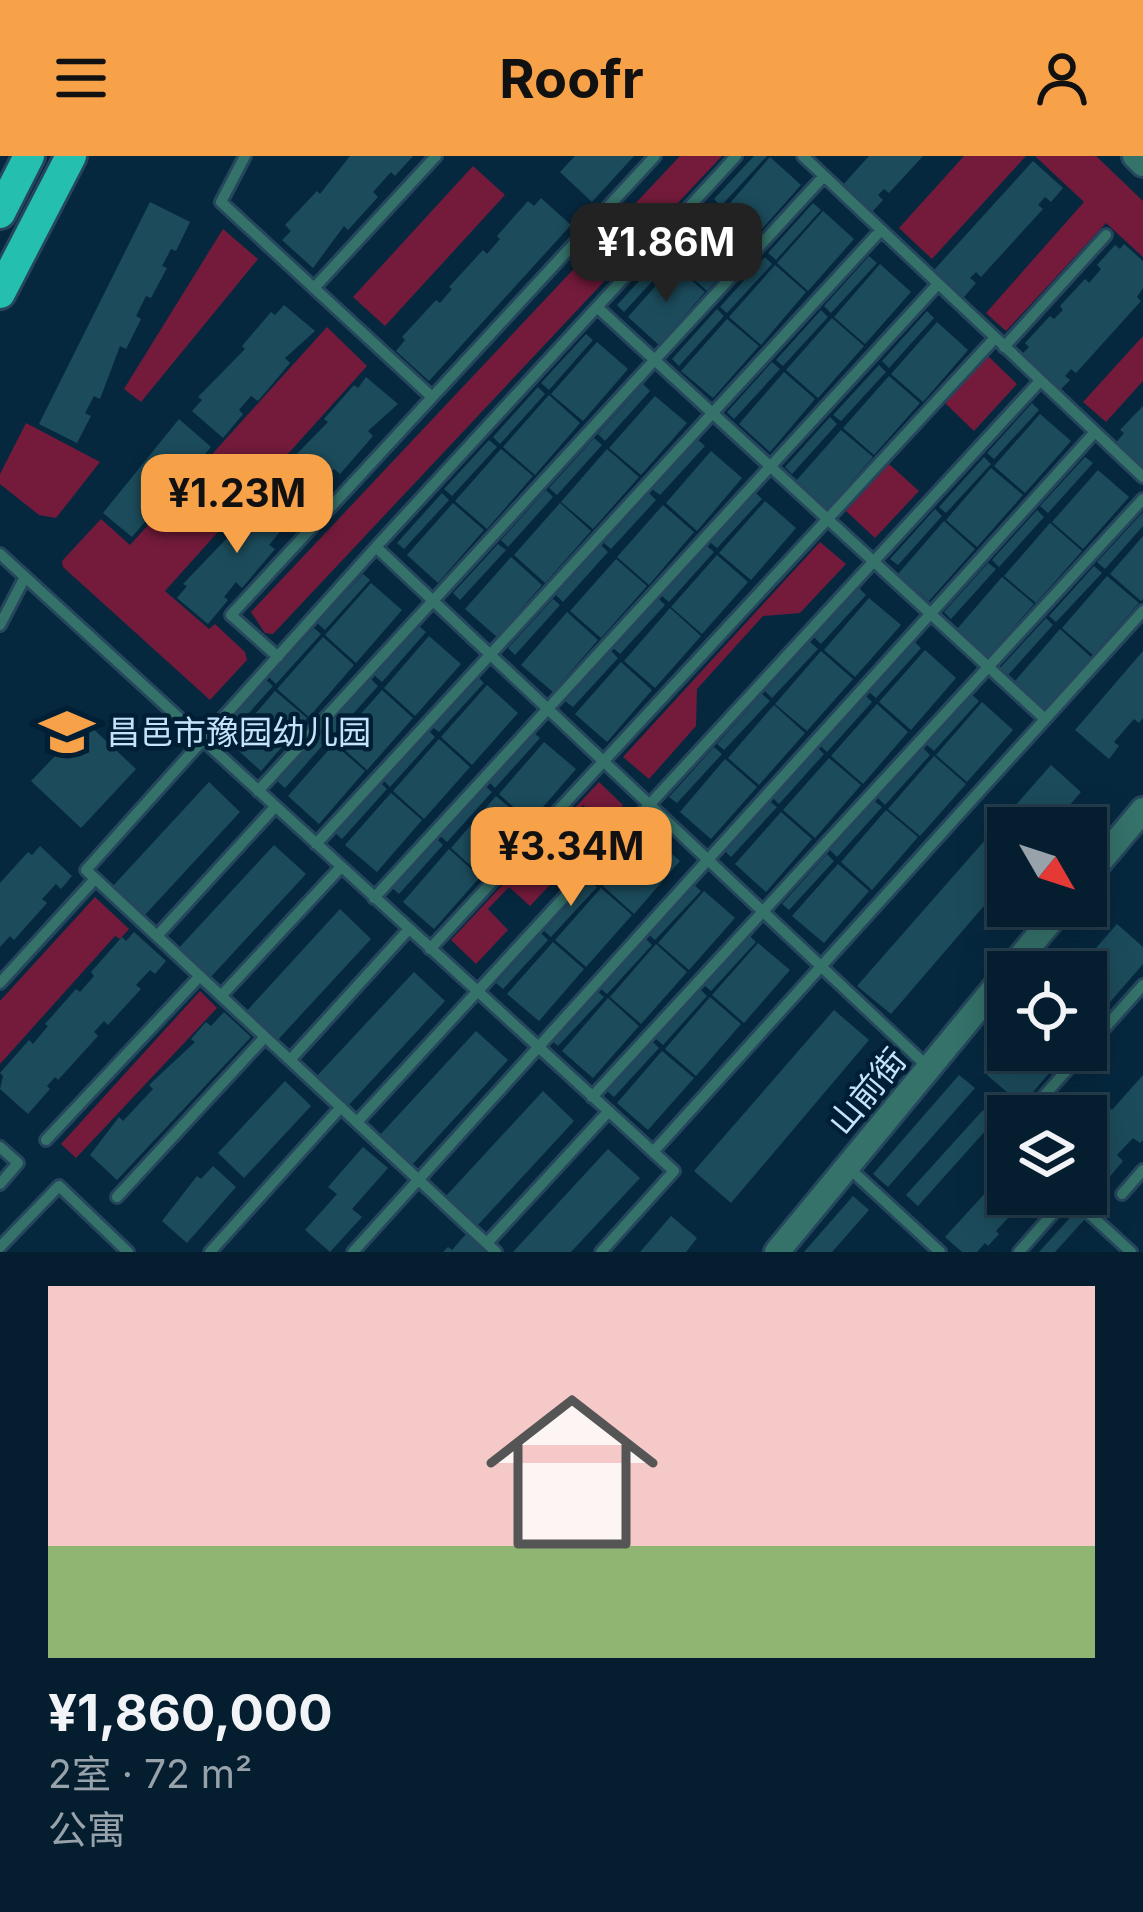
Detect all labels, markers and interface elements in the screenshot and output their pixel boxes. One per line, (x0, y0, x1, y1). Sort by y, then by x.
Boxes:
icon: menu (48, 45, 114, 111)
icon: person (1029, 45, 1095, 111)
text: Roofr (499, 46, 644, 111)
pin: ¥1.86M (568, 203, 764, 305)
text: ¥1.86M (597, 218, 735, 265)
pin: ¥1.23M (139, 454, 335, 556)
text: ¥1.23M (168, 469, 306, 516)
school or university icon: 昌邑市豫园幼儿园 (38, 703, 96, 761)
place label: 昌邑市豫园幼儿园 (107, 712, 371, 752)
pin: ¥3.34M (473, 807, 669, 909)
north arrow (987, 807, 1107, 927)
map controls (987, 807, 1107, 1215)
text: ¥3.34M (498, 822, 644, 869)
button: locate (987, 951, 1107, 1071)
street label: 山前街 (820, 1040, 914, 1142)
button: layers (987, 1095, 1107, 1215)
icon: home (464, 1364, 680, 1580)
text: ¥1,860,000 (48, 1682, 333, 1743)
text: 2室 · 72 m² (48, 1750, 252, 1797)
text: 公寓 (48, 1806, 126, 1853)

